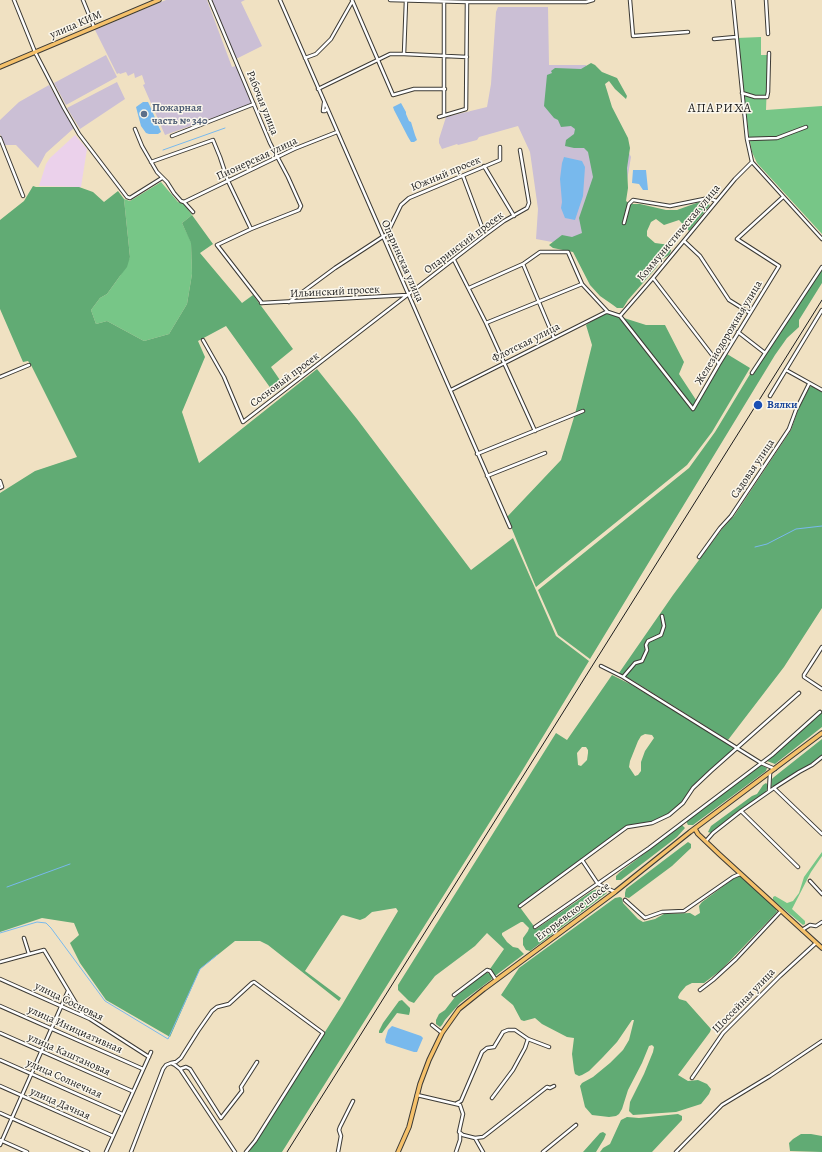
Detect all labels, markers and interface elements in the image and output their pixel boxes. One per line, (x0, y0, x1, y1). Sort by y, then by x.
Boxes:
street label: улица КИМ (48, 8, 104, 42)
street label: Рабочая улица (243, 69, 281, 137)
place label: Пожарная часть № 340 (152, 101, 208, 127)
district label: АПАРИХА (688, 101, 752, 117)
marker: Пожарная часть № 340 (139, 109, 149, 119)
street label: Пионерская улица (214, 134, 300, 184)
street label: Южный просек (409, 153, 483, 195)
street label: Коммунистическая улица (635, 182, 723, 284)
street label: Опаринский просек (422, 209, 506, 277)
street label: Опаринская улица (378, 218, 426, 304)
street label: Железнодорожная улица (693, 278, 765, 388)
street label: Ильинский просек (290, 283, 380, 301)
street label: Флотская улица (490, 320, 562, 366)
street label: Сосновый просек (248, 350, 322, 410)
place label: Вялки (767, 398, 798, 412)
marker: Вялки (752, 399, 764, 411)
street label: Садовая улица (728, 437, 778, 501)
street label: Егорьевское шоссе (534, 880, 612, 944)
street label: Шоссейная улица (710, 966, 778, 1036)
street label: улица Сосновая (32, 980, 106, 1024)
street label: улица Инициативная (26, 1003, 124, 1057)
street label: улица Каштановая (26, 1031, 112, 1079)
street label: улица Солнечная (24, 1056, 104, 1102)
street label: улица Дачная (28, 1085, 92, 1123)

